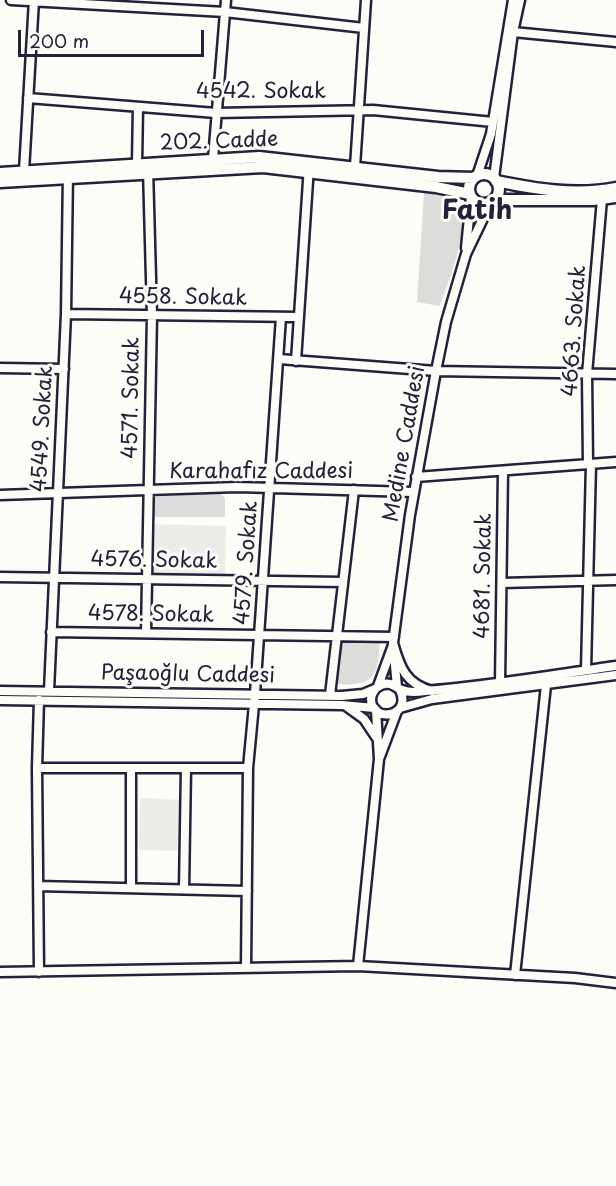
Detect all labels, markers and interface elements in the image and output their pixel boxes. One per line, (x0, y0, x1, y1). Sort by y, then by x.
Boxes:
scale bar (21, 18, 207, 56)
text: 200 m (29, 27, 89, 54)
street label: 4542. Sokak (196, 79, 326, 105)
street label: 202. Cadde (159, 127, 279, 157)
district label: Fatih (442, 196, 512, 228)
street label: 4663. Sokak (558, 265, 592, 397)
street label: 4558. Sokak (119, 284, 247, 312)
street label: 4571. Sokak (118, 337, 146, 459)
street label: Medine Caddesi (379, 364, 431, 524)
street label: 4549. Sokak (27, 365, 59, 493)
street label: Karahafız Caddesi (169, 459, 353, 485)
street label: 4579. Sokak (230, 500, 264, 626)
street label: 4681. Sokak (470, 513, 498, 639)
street label: 4576. Sokak (90, 547, 218, 575)
street label: 4578. Sokak (88, 601, 214, 629)
street label: Paşaoğlu Caddesi (101, 661, 275, 689)

